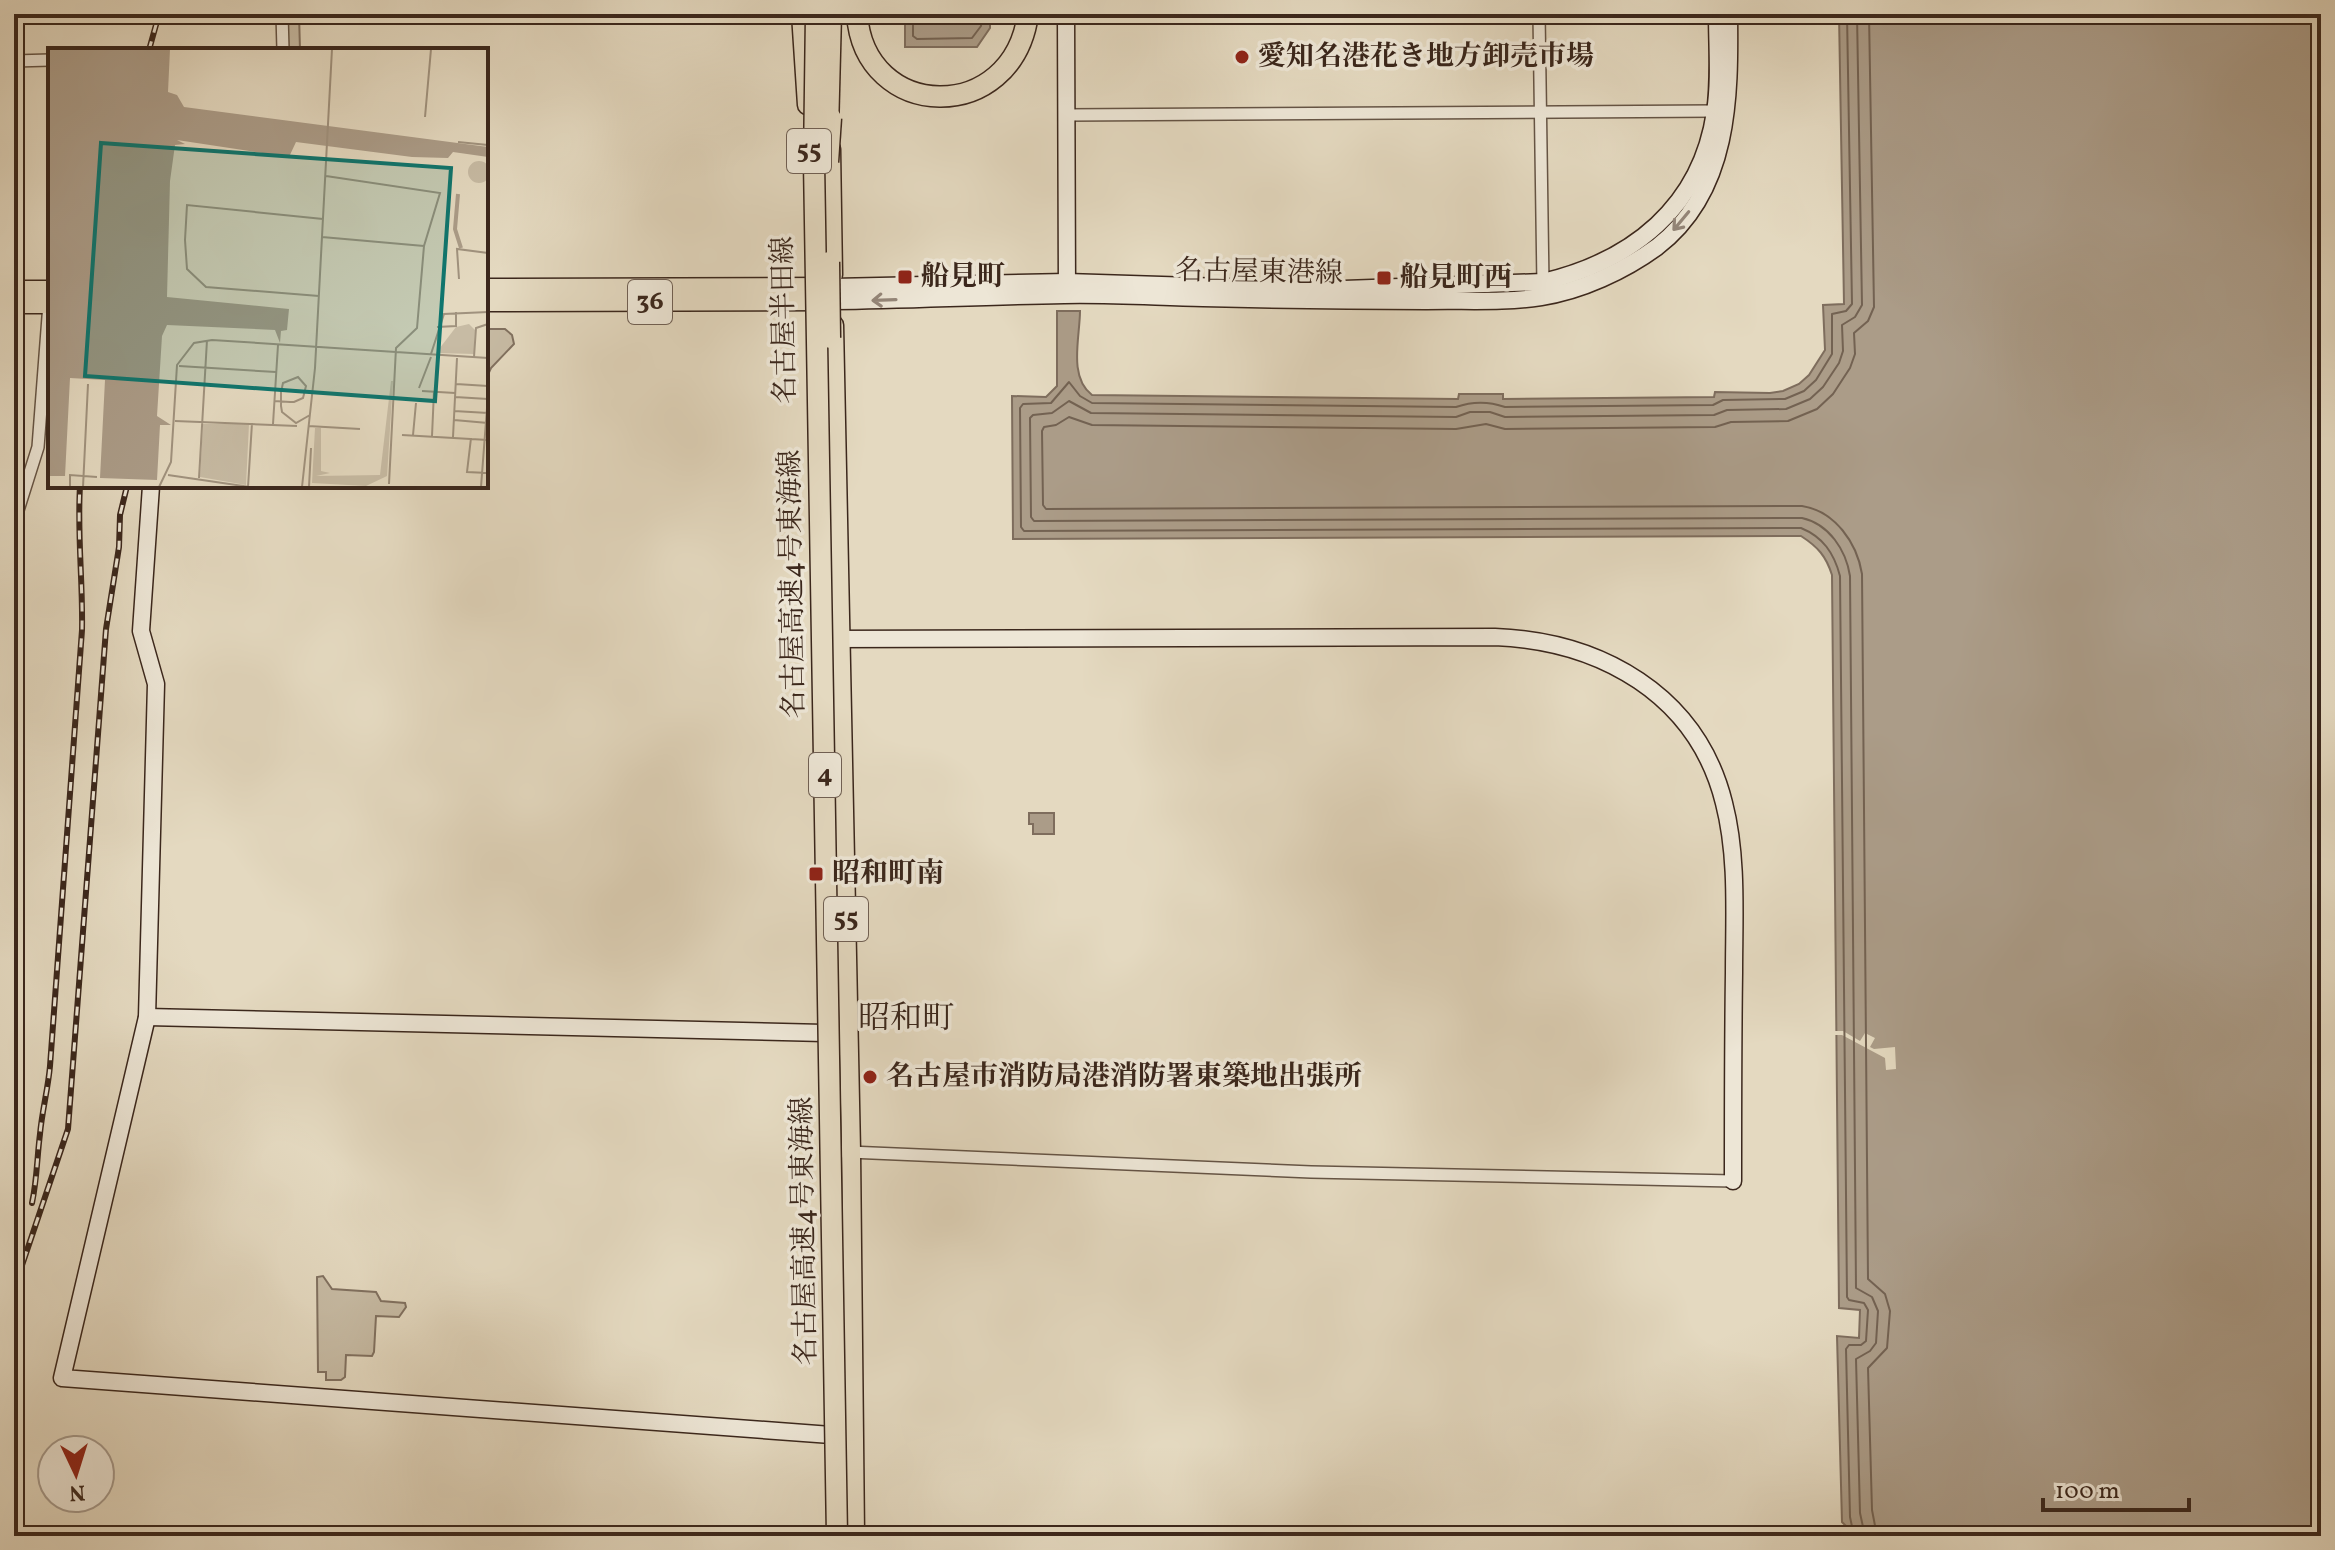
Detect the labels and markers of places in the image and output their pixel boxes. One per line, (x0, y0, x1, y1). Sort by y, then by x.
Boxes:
place label: 愛知名港花き地方卸売市場 (1258, 38, 1594, 77)
marker: 愛知名港花き地方卸売市場 (1233, 48, 1251, 66)
place label: 船見町 (921, 258, 1005, 297)
place label: 船見町西 (1400, 259, 1512, 298)
marker: 船見町 (896, 268, 914, 286)
marker: 船見町西 (1375, 269, 1393, 287)
place label: 昭和町南 (832, 855, 944, 894)
marker: 昭和町南 (807, 865, 825, 883)
place label: 名古屋市消防局港消防署東築地出張所 (886, 1058, 1362, 1097)
marker: 名古屋市消防局港消防署東築地出張所 (861, 1068, 879, 1086)

